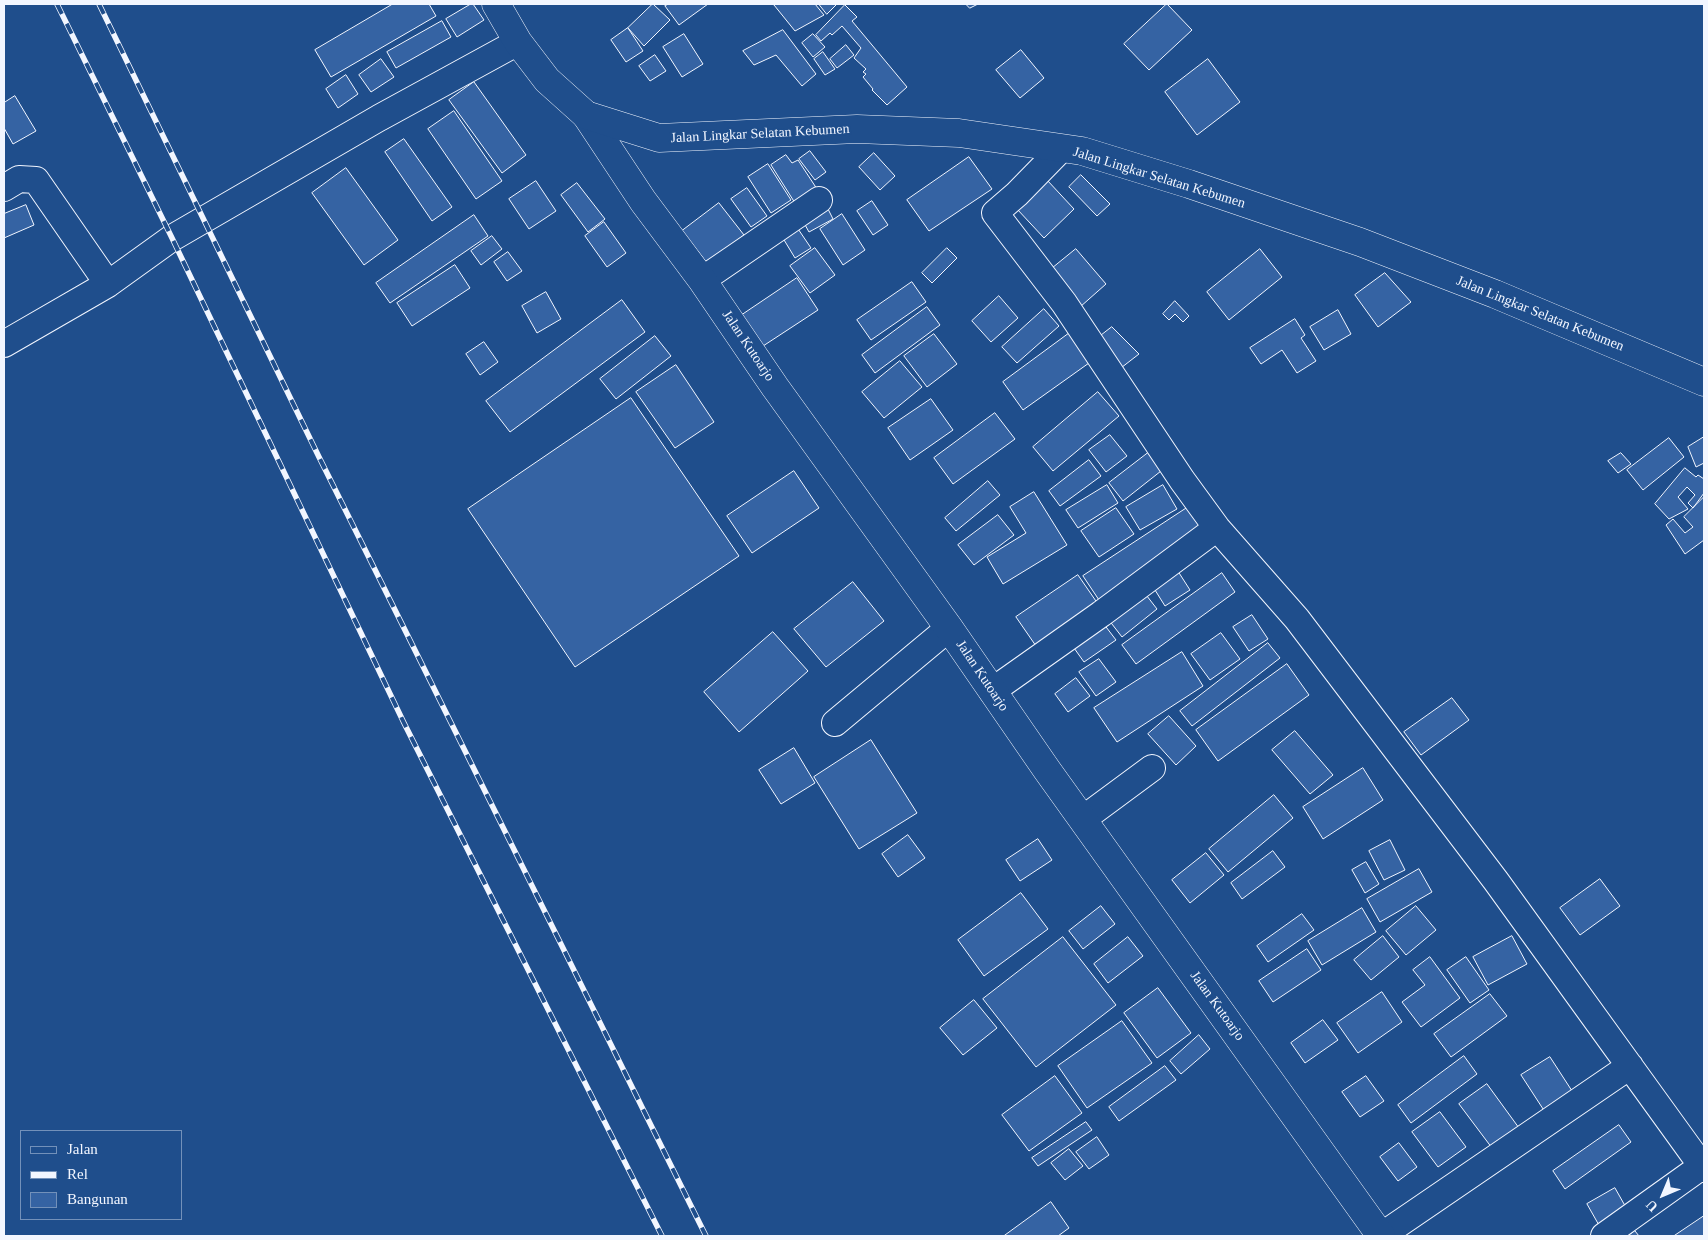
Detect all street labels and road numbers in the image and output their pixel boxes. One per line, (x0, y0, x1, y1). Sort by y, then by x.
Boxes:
street label: Jalan Lingkar Selatan Kebumen (670, 121, 850, 147)
street label: Jalan Lingkar Selatan Kebumen (1071, 144, 1247, 212)
street label: Jalan Lingkar Selatan Kebumen (1454, 273, 1626, 355)
street label: Jalan Kutoarjo (718, 307, 778, 385)
street label: Jalan Kutoarjo (952, 637, 1012, 715)
street label: Jalan Kutoarjo (1186, 968, 1248, 1044)

